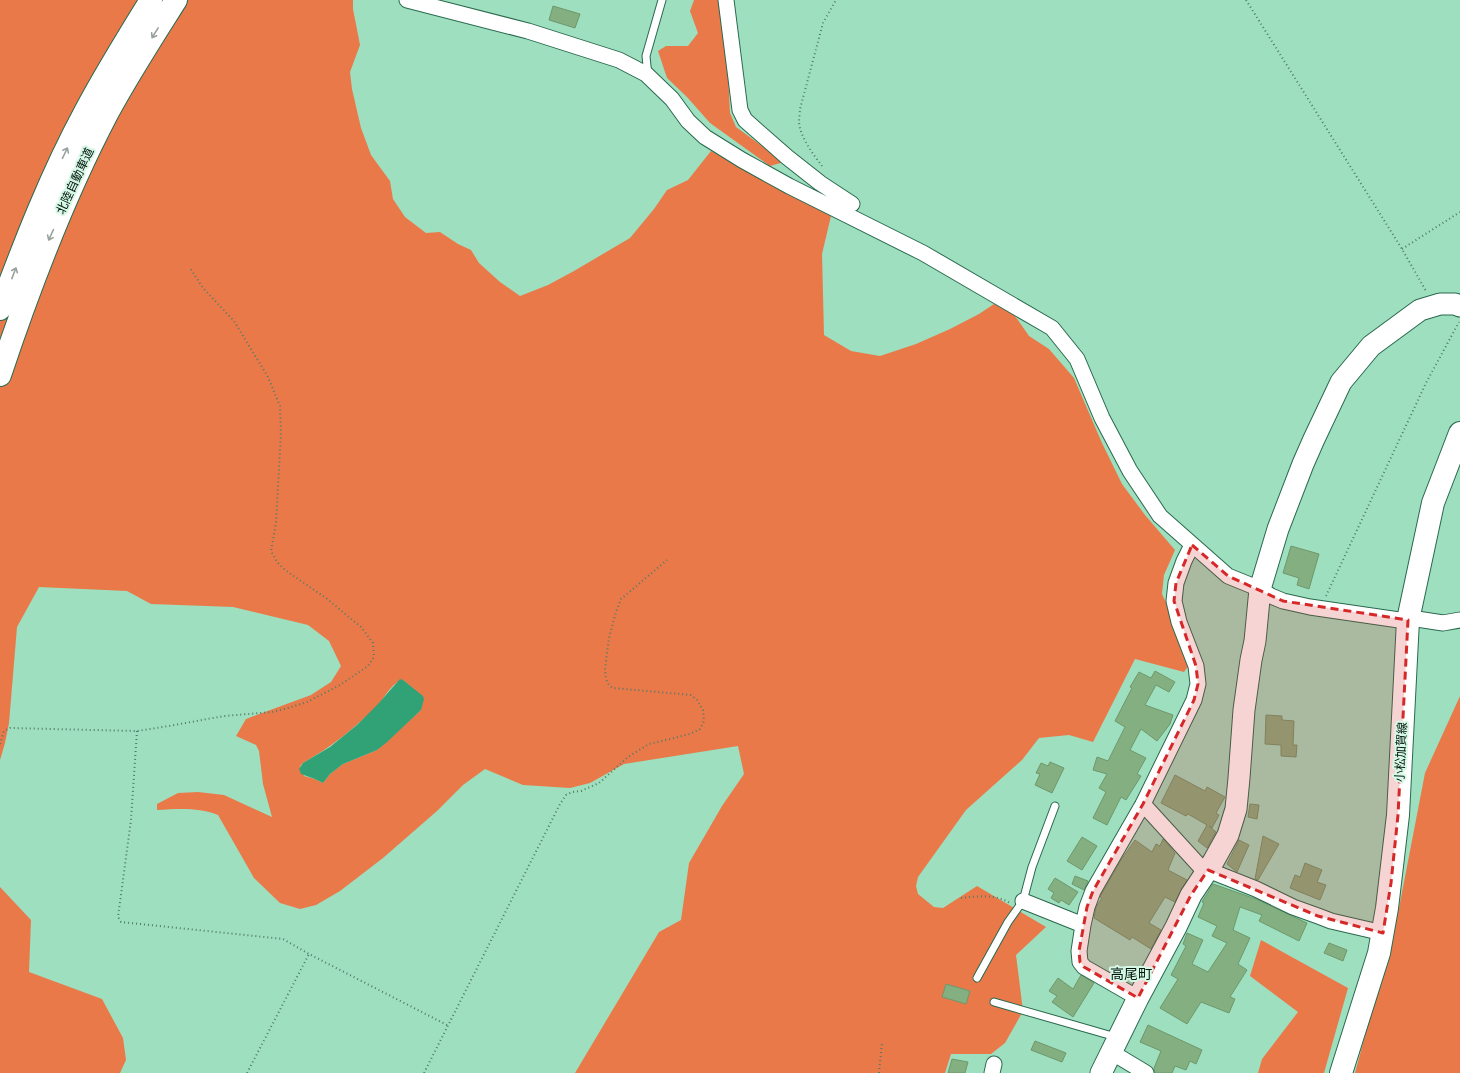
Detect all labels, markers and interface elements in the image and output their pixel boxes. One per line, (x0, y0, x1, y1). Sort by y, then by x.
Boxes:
one-way arrow (151, 27, 159, 38)
street label: 北陸自動車道 (52, 145, 98, 217)
one-way arrow (62, 148, 69, 160)
one-way arrow (46, 229, 54, 241)
one-way arrow (10, 267, 18, 279)
street label: 小松加賀線 (1390, 722, 1412, 782)
district label: 高尾町 (1110, 964, 1152, 984)

